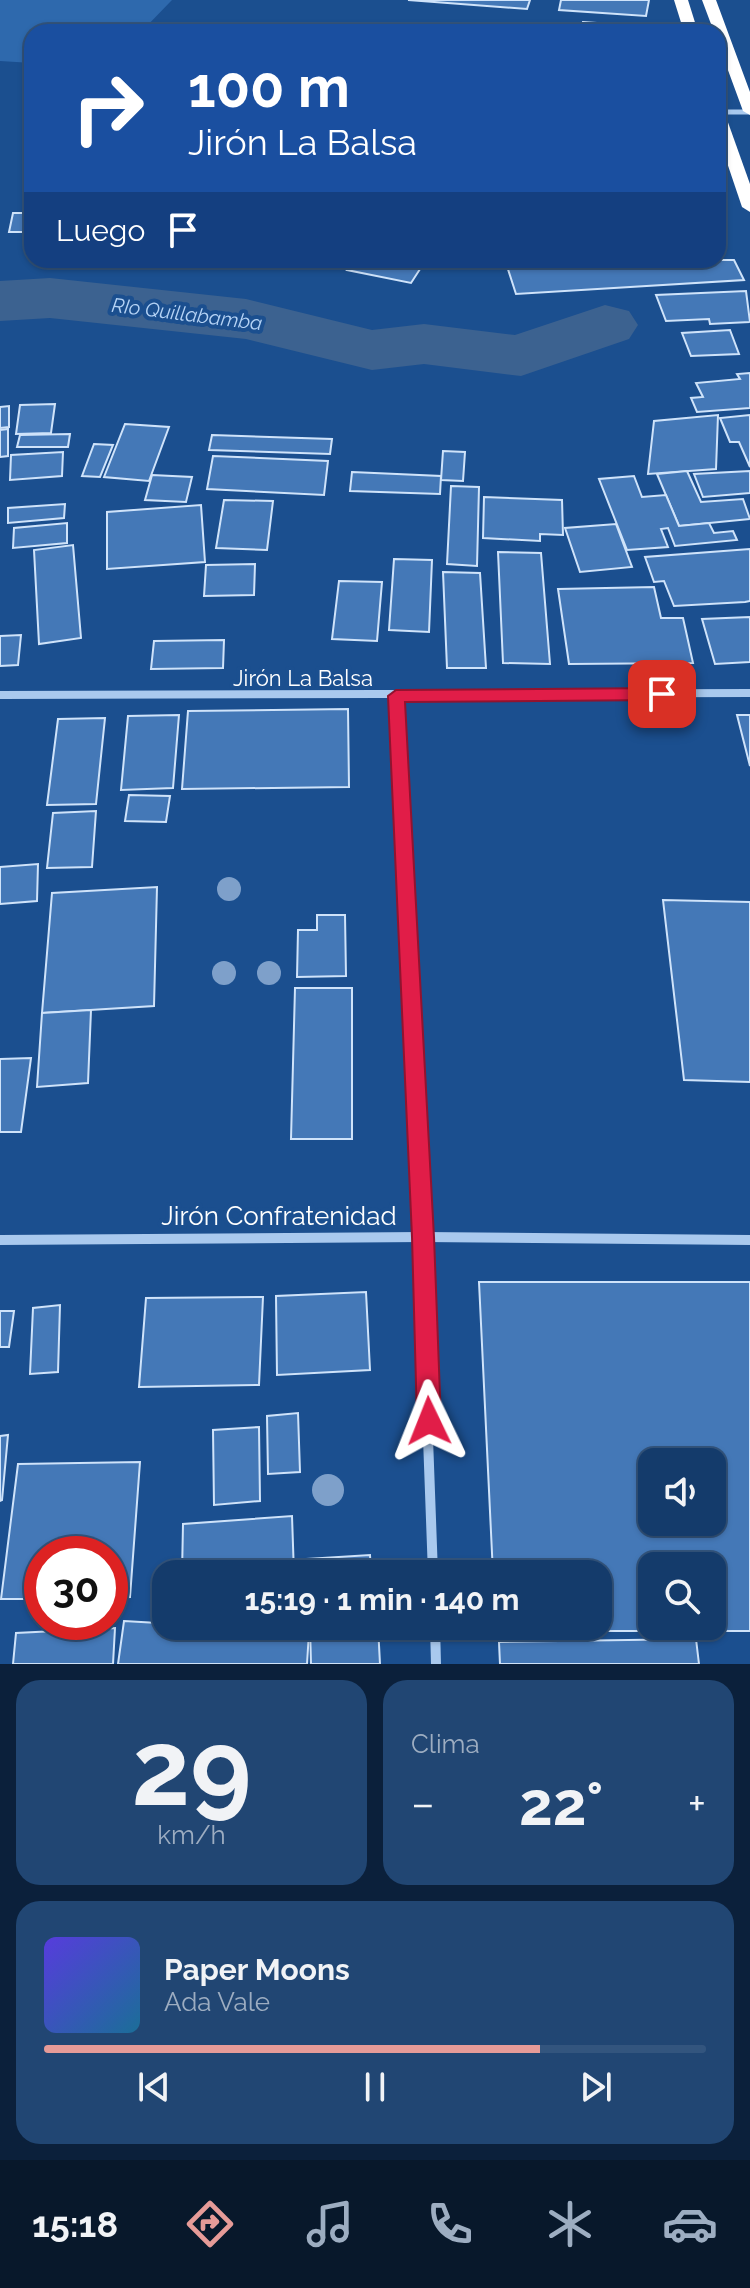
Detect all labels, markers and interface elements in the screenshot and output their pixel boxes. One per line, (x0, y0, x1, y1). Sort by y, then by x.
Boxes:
text: 100 m (188, 54, 350, 120)
icon: right (56, 56, 160, 160)
text: Jirón La Balsa (188, 121, 417, 163)
icon: arrive (161, 208, 205, 252)
text: Luego (56, 213, 145, 248)
water label: RIo Quillabamba (110, 293, 264, 335)
pin (628, 660, 696, 728)
street label: Jirón La Balsa (233, 665, 373, 691)
icon: arrive (640, 672, 684, 716)
street label: Jirón Confratenidad (161, 1201, 397, 1231)
position arrow (387, 1379, 471, 1463)
map controls (638, 1448, 726, 1640)
button: sound (638, 1448, 726, 1536)
speed limit sign: 30 (24, 1536, 128, 1640)
button: search (638, 1552, 726, 1640)
text: 15:19 · 1 min · 140 m (245, 1582, 519, 1617)
text: 29 (132, 1707, 251, 1829)
text: Clima (411, 1729, 480, 1759)
text: 22° (519, 1769, 603, 1839)
text: − (411, 1778, 435, 1829)
text: + (688, 1778, 706, 1829)
text: km/h (157, 1820, 226, 1850)
text: Paper Moons (164, 1952, 350, 1987)
text: Ada Vale (164, 1987, 270, 2017)
icon: previous (132, 2065, 176, 2109)
icon: pause (353, 2065, 397, 2109)
icon: next (574, 2065, 618, 2109)
icon: directions (182, 2196, 238, 2252)
icon: music (302, 2196, 358, 2252)
icon: phone (422, 2196, 478, 2252)
icon: climate (542, 2196, 598, 2252)
icon: car (662, 2196, 718, 2252)
text: 15:18 (32, 2203, 118, 2245)

